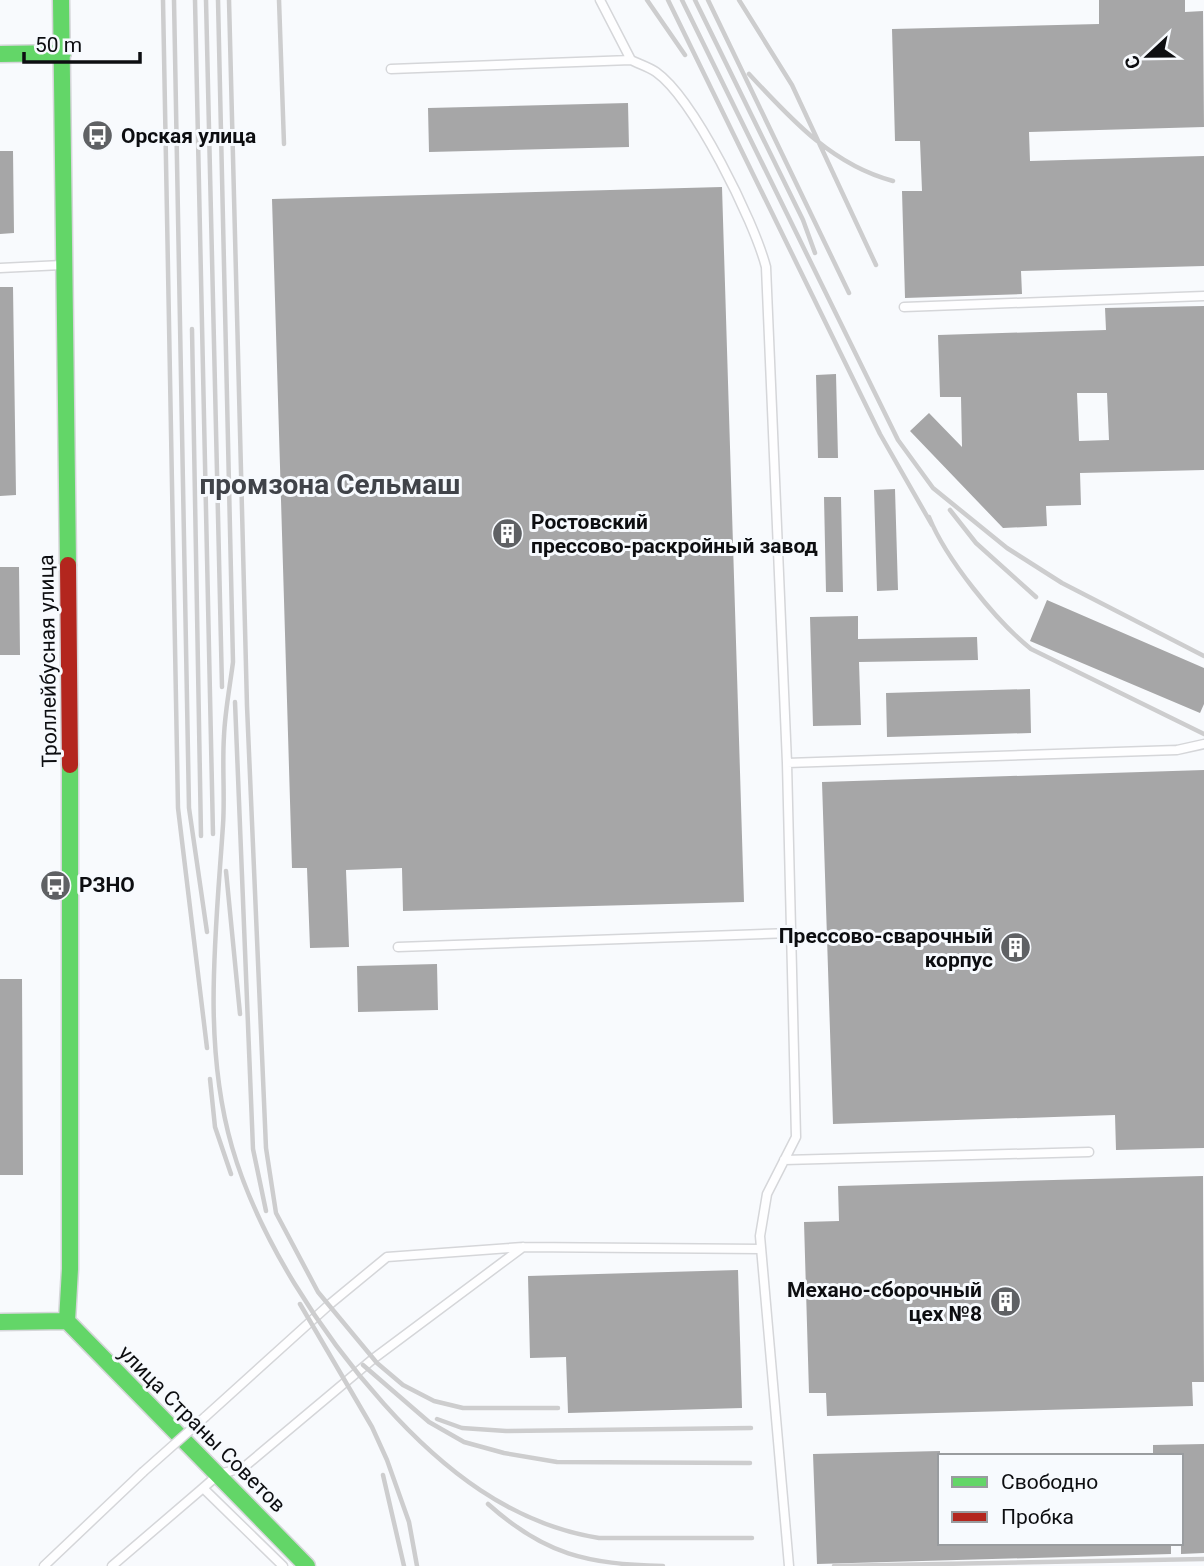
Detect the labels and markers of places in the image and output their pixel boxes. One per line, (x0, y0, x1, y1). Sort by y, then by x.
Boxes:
bus stop icon: Орская улица (81, 119, 115, 153)
place label: Орская улица (121, 124, 256, 148)
place label: Ростовский прессово-раскройный завод (531, 510, 818, 558)
building icon: Ростовский прессово-раскройный завод (491, 517, 525, 551)
bus stop icon: РЗНО (39, 868, 73, 902)
place label: РЗНО (79, 873, 135, 897)
place label: Прессово-сварочный корпус (779, 924, 993, 972)
building icon: Прессово-сварочный корпус (999, 931, 1033, 965)
place label: Механо-сборочный цех №8 (787, 1278, 982, 1326)
building icon: Механо-сборочный цех №8 (988, 1285, 1022, 1319)

